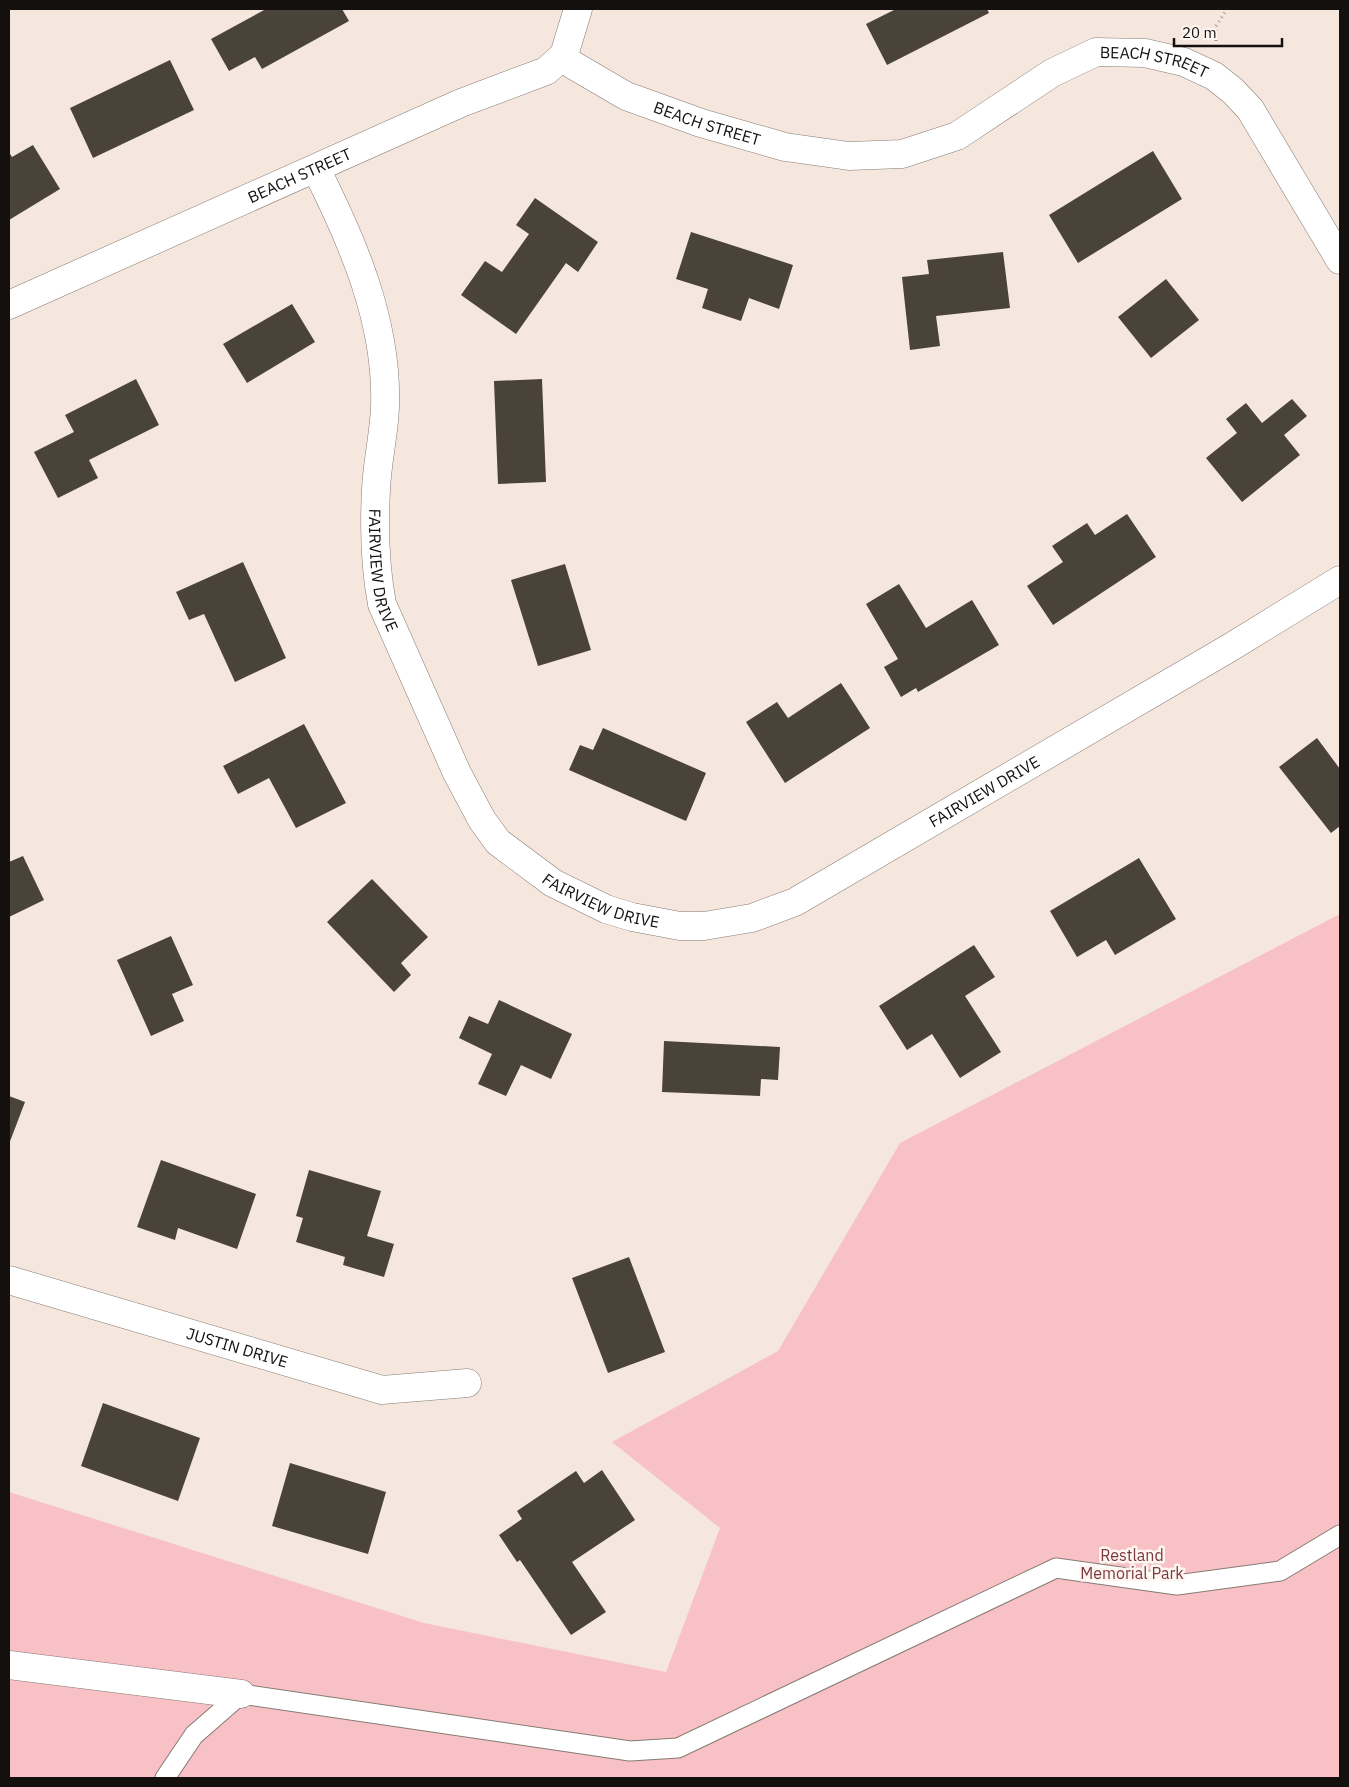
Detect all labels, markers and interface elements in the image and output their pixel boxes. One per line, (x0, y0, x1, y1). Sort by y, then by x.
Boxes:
scale bar (1174, 15, 1282, 47)
text: 20 m (1182, 23, 1217, 42)
street label: BEACH STREET (1100, 42, 1212, 82)
street label: BEACH STREET (651, 97, 763, 150)
street label: BEACH STREET (245, 143, 354, 207)
street label: FAIRVIEW DRIVE (365, 508, 403, 635)
street label: FAIRVIEW DRIVE (925, 751, 1043, 832)
street label: FAIRVIEW DRIVE (538, 869, 661, 932)
street label: JUSTIN DRIVE (184, 1323, 291, 1372)
park label: Restland Memorial Park (1080, 1545, 1184, 1583)

